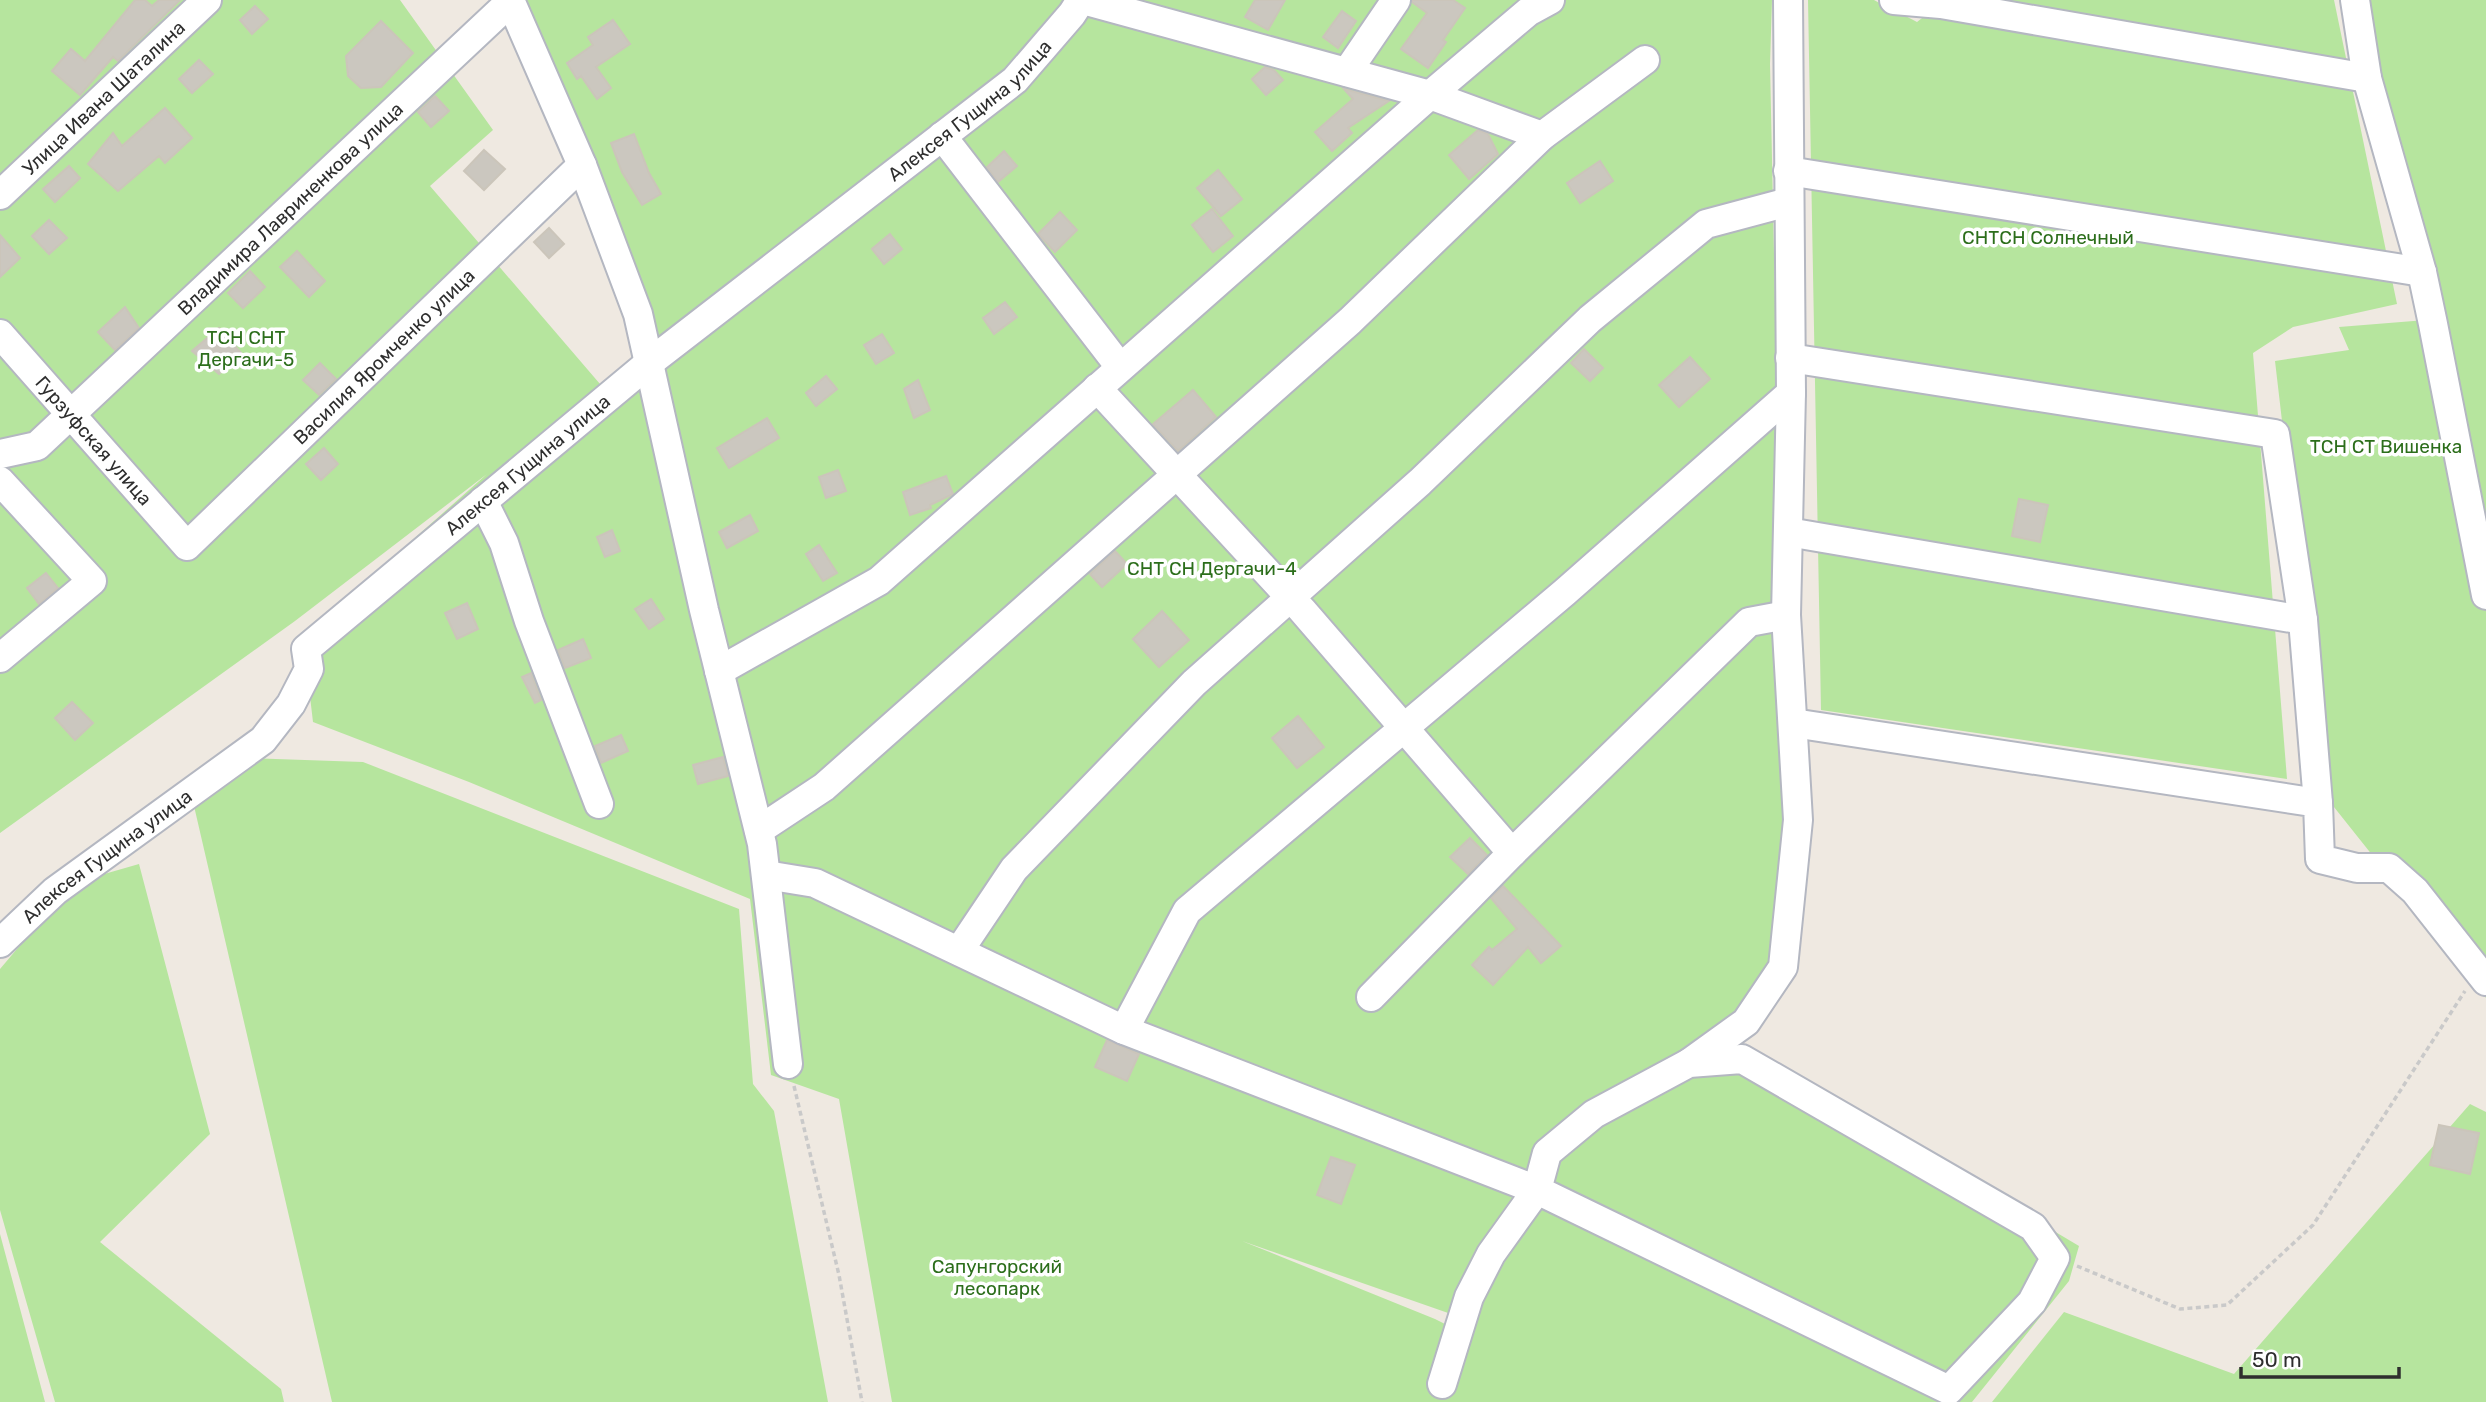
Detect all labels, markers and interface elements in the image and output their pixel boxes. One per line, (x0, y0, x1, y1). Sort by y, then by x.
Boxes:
street label: Улица Ивана Шаталина (18, 16, 190, 180)
street label: Алексея Гущина улица (883, 35, 1057, 186)
street label: Владимира Лавриненкова улица (173, 97, 408, 320)
park label: СНТСН Солнечный (1962, 226, 2134, 249)
street label: Василия Яромченко улица (289, 264, 480, 449)
park label: ТСН СНТ Дергачи-5 (198, 326, 294, 371)
street label: Гурзуфская улица (30, 371, 157, 510)
street label: Алексея Гущина улица (441, 390, 615, 540)
park label: ТСН СТ Вишенка (2310, 435, 2462, 458)
park label: СНТ СН Дергачи-4 (1127, 557, 1297, 580)
street label: Алексея Гущина улица (17, 785, 196, 928)
park label: Сапунгорский лесопарк (932, 1255, 1062, 1300)
scale bar (2241, 1336, 2398, 1380)
text: 50 m (2252, 1347, 2302, 1372)

